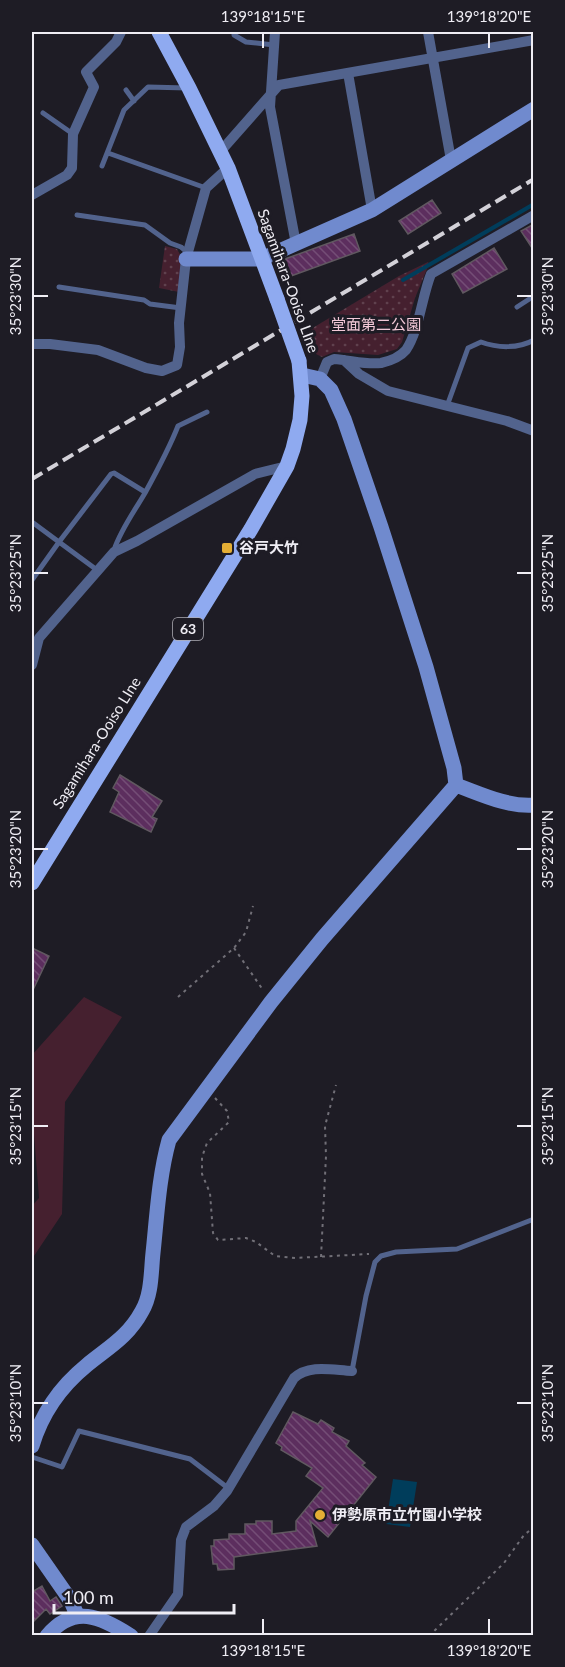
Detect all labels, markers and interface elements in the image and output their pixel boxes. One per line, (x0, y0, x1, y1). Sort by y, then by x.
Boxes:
text: 139°18'15"E (221, 7, 305, 25)
text: 139°18'20"E (447, 7, 531, 25)
street label: Sagamihara-Ooiso LIne (255, 206, 323, 355)
text: 35°23'30"N (6, 257, 24, 335)
text: 35°23'30"N (538, 257, 556, 335)
park label: 堂面第二公園 (331, 315, 421, 333)
text: 35°23'25"N (6, 534, 24, 612)
text: 35°23'25"N (538, 534, 556, 612)
place label: 谷戸大竹 (239, 538, 299, 556)
marker: 谷戸大竹 (220, 541, 234, 555)
road number: 63 (173, 618, 203, 640)
street label: Sagamihara-Ooiso LIne (48, 673, 144, 812)
text: 35°23'20"N (6, 810, 24, 888)
text: 35°23'20"N (538, 810, 556, 888)
text: 35°23'15"N (6, 1087, 24, 1165)
text: 35°23'15"N (538, 1087, 556, 1165)
text: 35°23'10"N (6, 1364, 24, 1442)
text: 35°23'10"N (538, 1364, 556, 1442)
place label: 伊勢原市立竹園小学校 (332, 1505, 482, 1523)
marker: 伊勢原市立竹園小学校 (313, 1508, 327, 1522)
scale bar (54, 1577, 234, 1615)
text: 100 m (63, 1586, 114, 1608)
text: 139°18'15"E (221, 1641, 305, 1659)
text: 139°18'20"E (447, 1641, 531, 1659)

